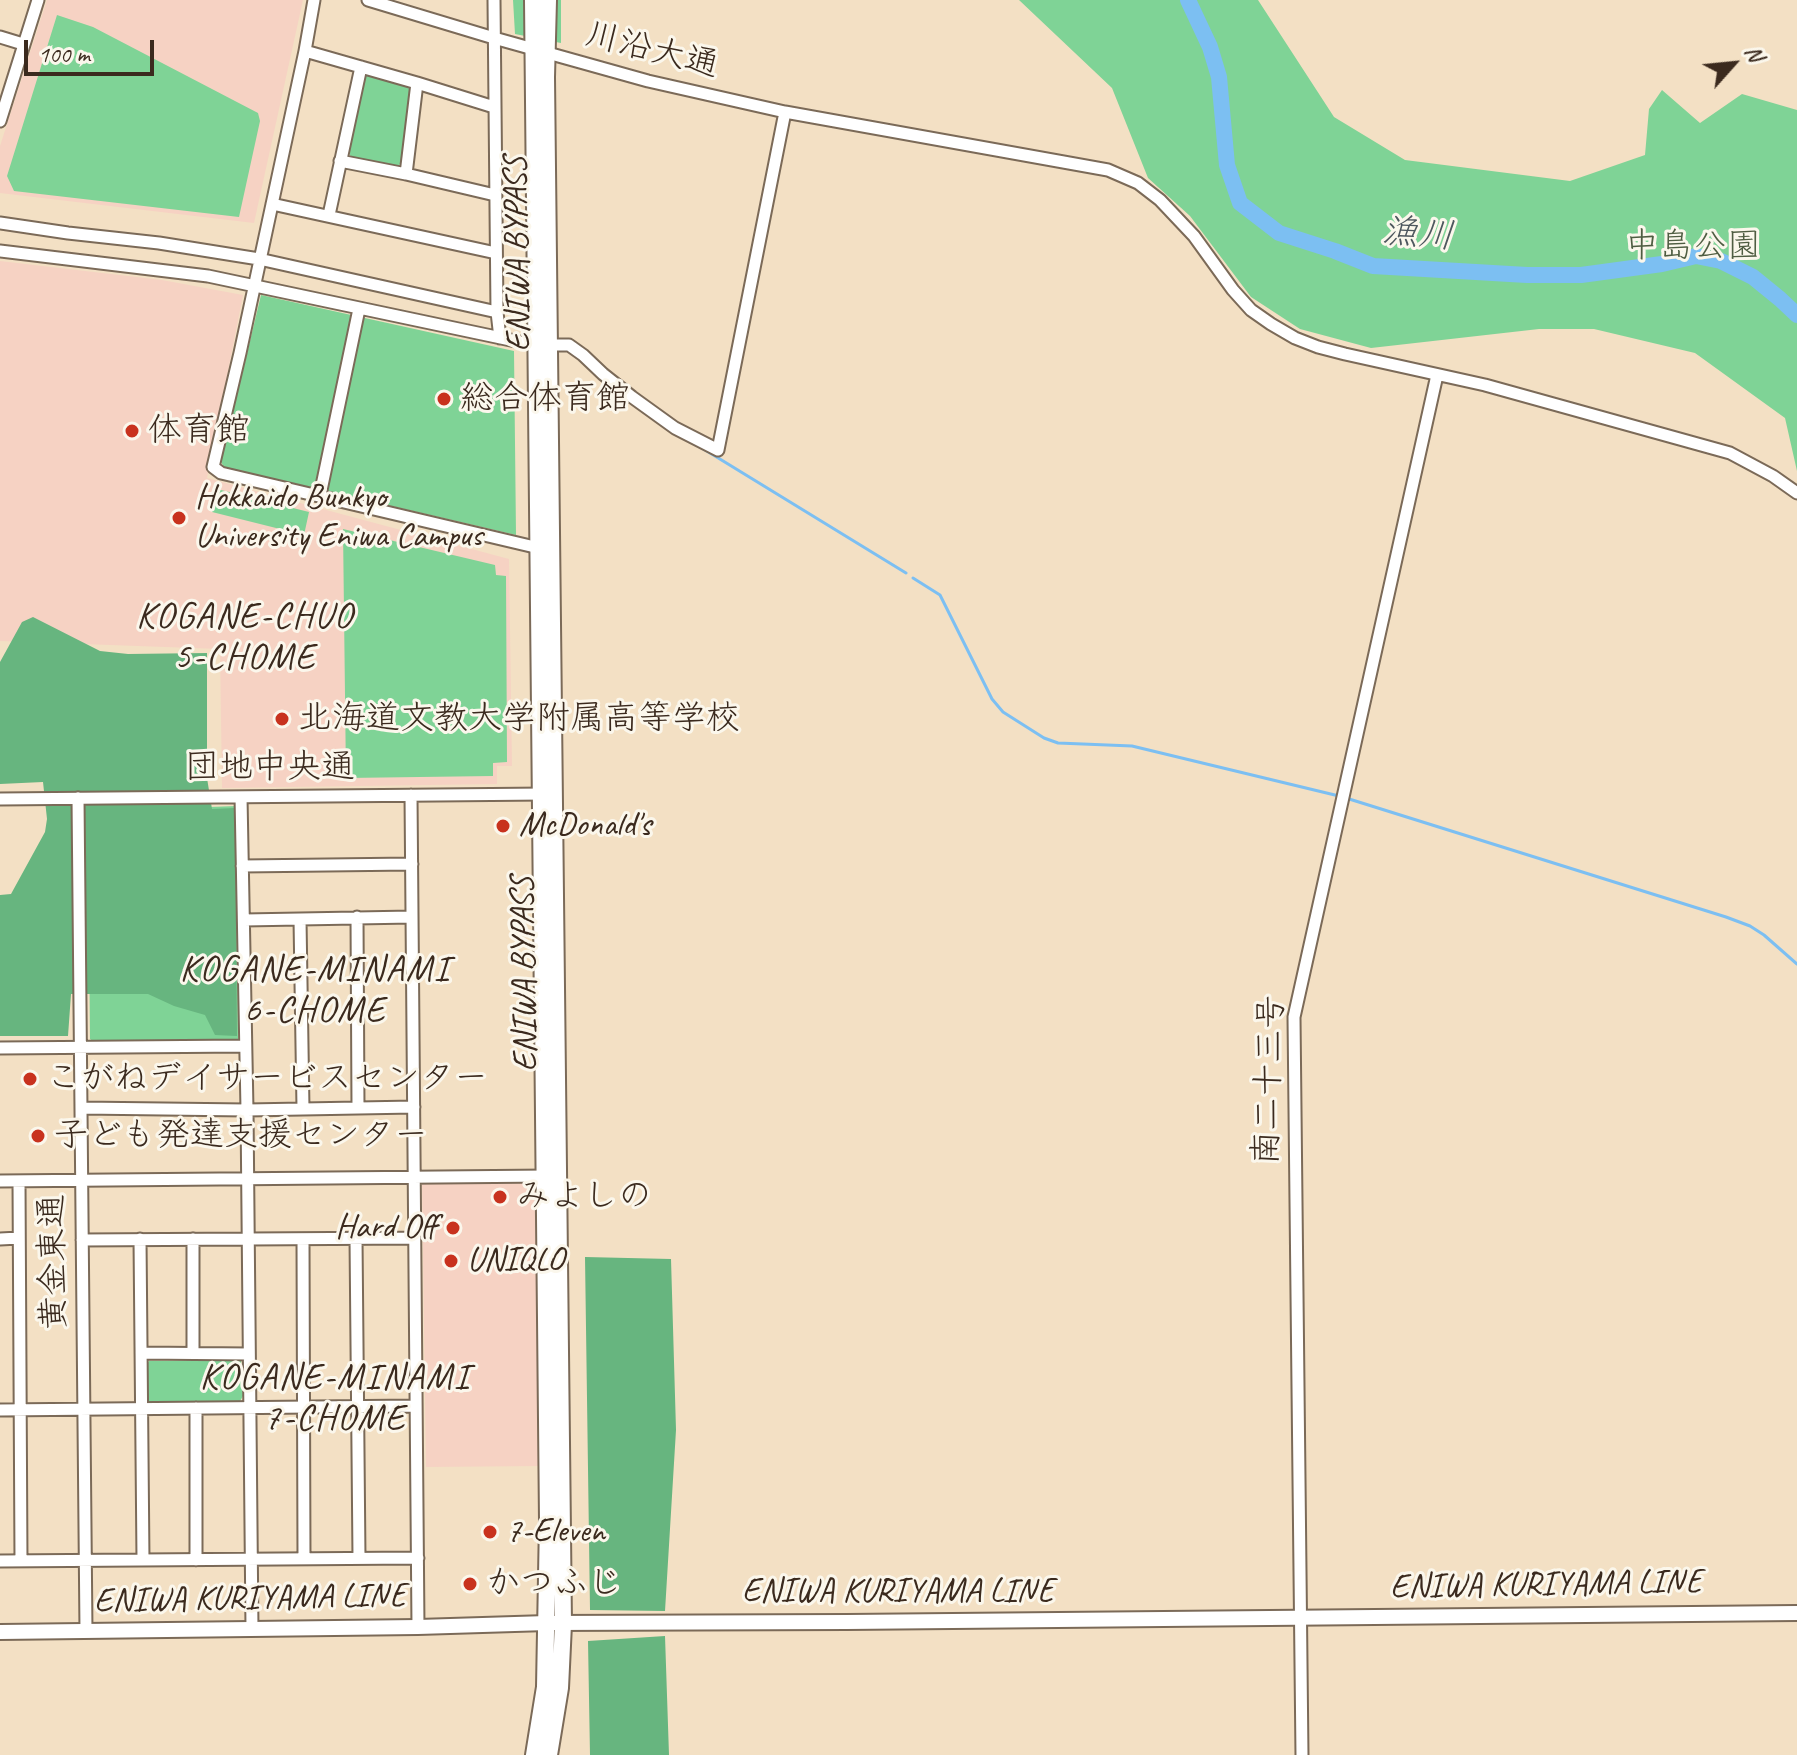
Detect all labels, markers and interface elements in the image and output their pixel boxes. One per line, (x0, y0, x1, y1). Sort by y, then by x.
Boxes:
street label: 川沿大通 (581, 15, 723, 87)
scale bar (28, 24, 158, 74)
north arrow (1693, 24, 1773, 104)
text: 100 m (38, 39, 90, 69)
text: N (1739, 41, 1770, 66)
street label: ENIWA BYPASS (496, 156, 540, 352)
water label: 漁川 (1380, 210, 1456, 260)
park label: 中島公園 (1625, 227, 1761, 267)
place label: 総合体育館 (460, 379, 630, 419)
marker: 総合体育館 (435, 390, 453, 408)
place label: 体育館 (148, 411, 250, 451)
marker: 体育館 (123, 422, 141, 440)
place label: Hokkaido Bunkyo University Eniwa Campus (195, 478, 483, 558)
marker: Hokkaido Bunkyo University Eniwa Campus (170, 509, 188, 527)
district label: KOGANE-CHUO 5-CHOME (137, 596, 353, 681)
place label: 北海道文教大学附属高等学校 (298, 699, 740, 739)
marker: 北海道文教大学附属高等学校 (273, 710, 291, 728)
street label: 団地中央通 (185, 748, 355, 788)
place label: McDonald's (519, 806, 651, 846)
marker: McDonald's (494, 817, 512, 835)
street label: ENIWA BYPASS (503, 876, 547, 1072)
district label: KOGANE-MINAMI 6-CHOME (182, 949, 448, 1034)
street label: 南二十三号 (1247, 994, 1293, 1166)
place label: こがねデイサービスセンター (46, 1059, 488, 1099)
marker: こがねデイサービスセンター (21, 1070, 39, 1088)
place label: 子ども発達支援センター (54, 1116, 428, 1156)
marker: 子ども発達支援センター (29, 1127, 47, 1145)
place label: みよしの (516, 1177, 652, 1217)
marker: みよしの (491, 1188, 509, 1206)
street label: 黄金東通 (32, 1194, 76, 1330)
place label: Hard Off (335, 1208, 437, 1248)
marker: Hard Off (444, 1219, 462, 1237)
place label: UNIQLO (467, 1241, 564, 1281)
marker: UNIQLO (442, 1252, 460, 1270)
district label: KOGANE-MINAMI 7-CHOME (202, 1357, 468, 1442)
place label: 7-Eleven (506, 1512, 605, 1552)
marker: 7-Eleven (481, 1523, 499, 1541)
street label: ENIWA KURIYAMA LINE (1390, 1562, 1702, 1608)
place label: かつふじ (486, 1564, 622, 1604)
street label: ENIWA KURIYAMA LINE (742, 1572, 1054, 1612)
marker: かつふじ (461, 1575, 479, 1593)
street label: ENIWA KURIYAMA LINE (94, 1576, 406, 1622)

